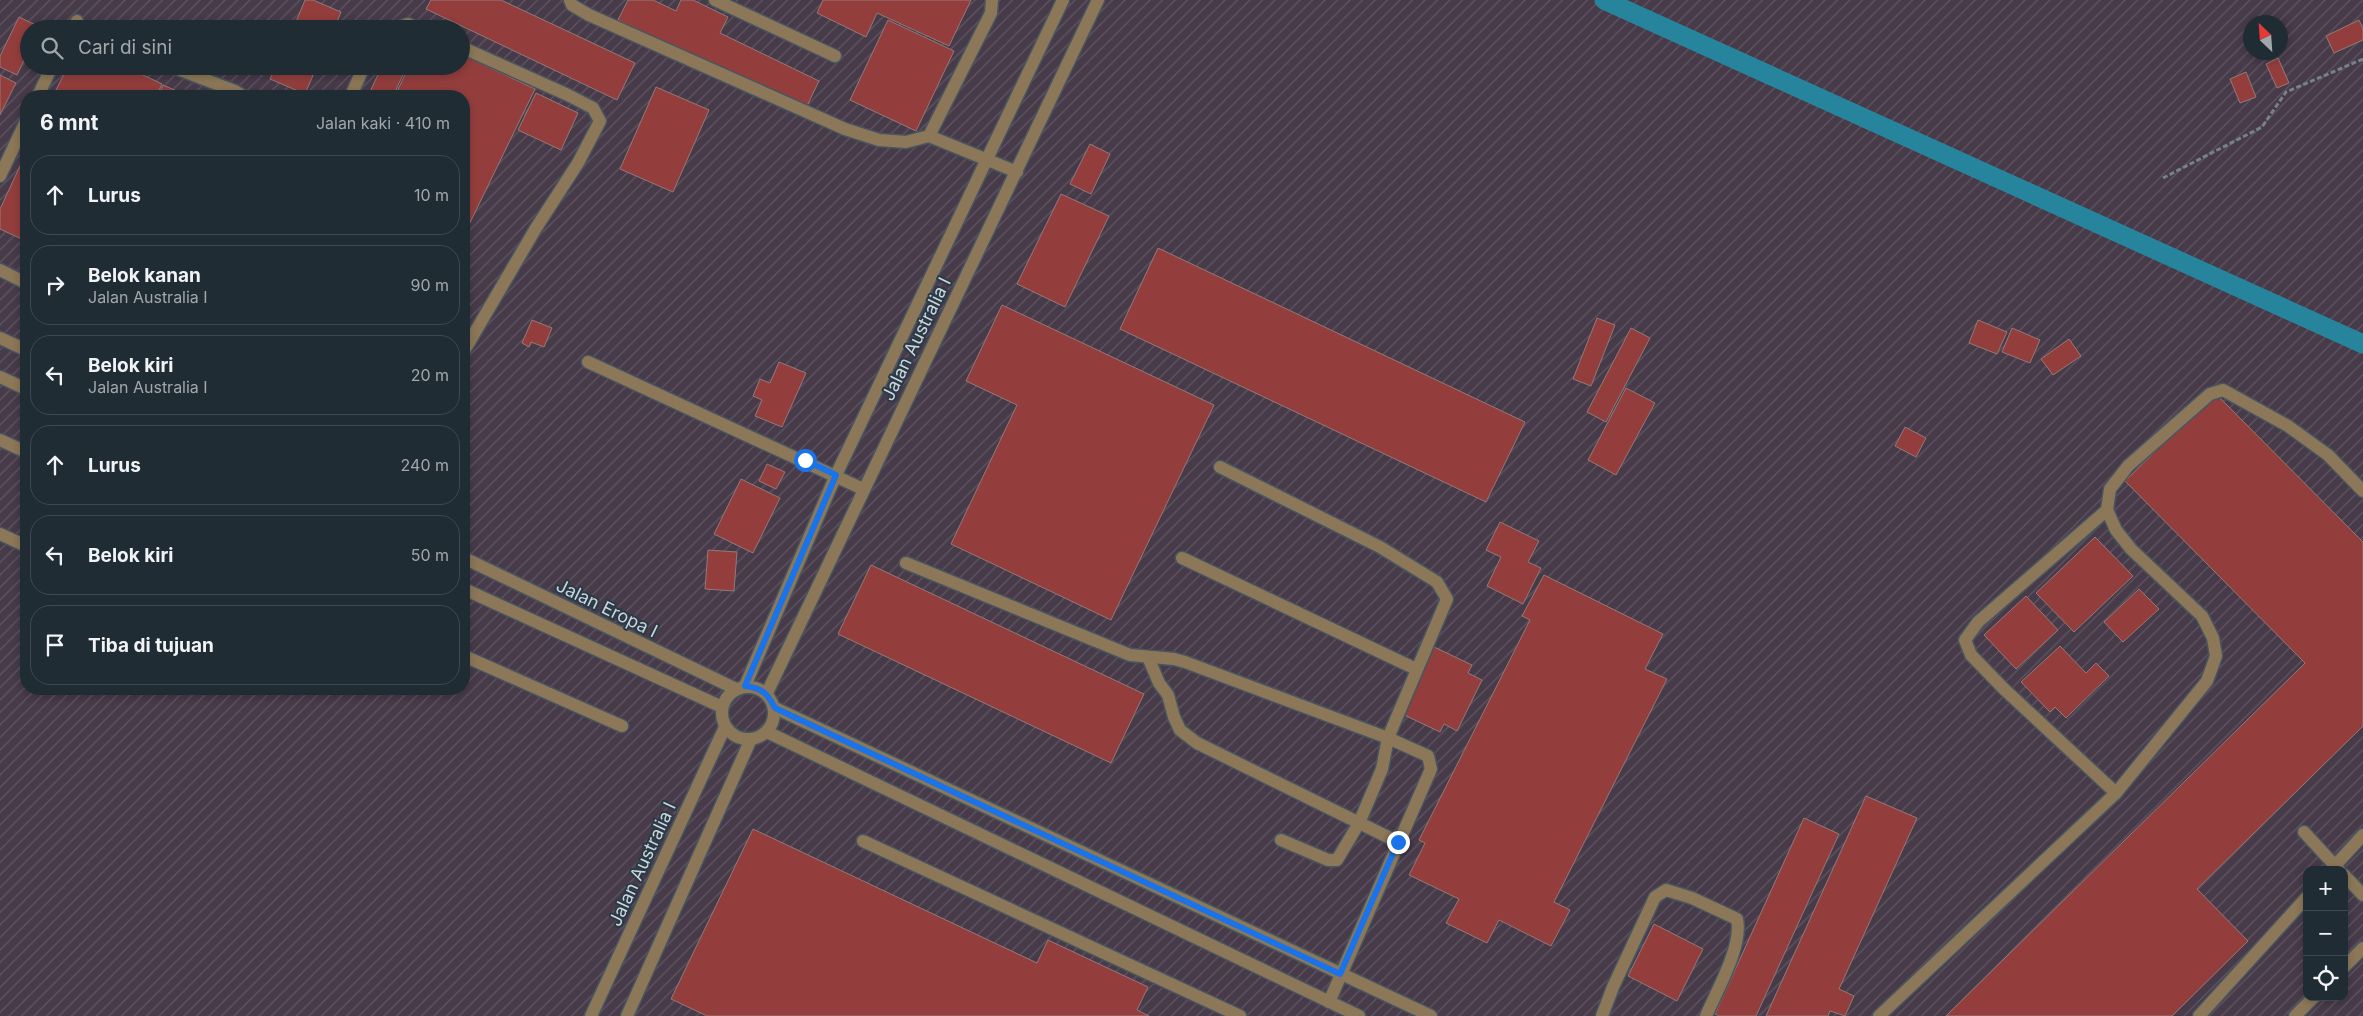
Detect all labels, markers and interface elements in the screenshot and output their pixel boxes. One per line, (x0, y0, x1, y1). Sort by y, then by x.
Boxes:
north arrow (2243, 15, 2288, 60)
search box (20, 20, 470, 75)
icon: search (38, 34, 66, 62)
text: Cari di sini (78, 36, 172, 59)
text: 6 mnt (40, 110, 99, 135)
text: Jalan kaki · 410 m (316, 113, 450, 133)
icon: ahead (41, 181, 69, 209)
text: Lurus (88, 184, 141, 207)
text: 10 m (414, 185, 449, 205)
text: Belok kanan (88, 264, 201, 287)
icon: right (41, 271, 69, 299)
street label: Jalan Australia I (877, 274, 955, 404)
text: 90 m (410, 275, 449, 295)
text: Jalan Australia I (88, 287, 208, 307)
text: Belok kiri (88, 354, 173, 377)
icon: left (41, 361, 69, 389)
text: 20 m (411, 365, 449, 385)
text: Jalan Australia I (88, 377, 208, 397)
route start (794, 449, 817, 472)
icon: ahead (41, 451, 69, 479)
text: Lurus (88, 454, 141, 477)
text: 240 m (401, 455, 449, 475)
icon: left (41, 541, 69, 569)
text: Belok kiri (88, 544, 173, 567)
text: 50 m (411, 545, 449, 565)
street label: Jalan Eropa I (553, 574, 661, 642)
icon: arrive (41, 631, 69, 659)
text: Tiba di tujuan (88, 634, 214, 657)
street label: Jalan Australia I (604, 799, 680, 929)
route end (1387, 831, 1410, 854)
map controls (2303, 866, 2348, 1001)
button: + (2303, 866, 2348, 911)
button: − (2303, 911, 2348, 956)
button: locate (2303, 956, 2348, 1001)

